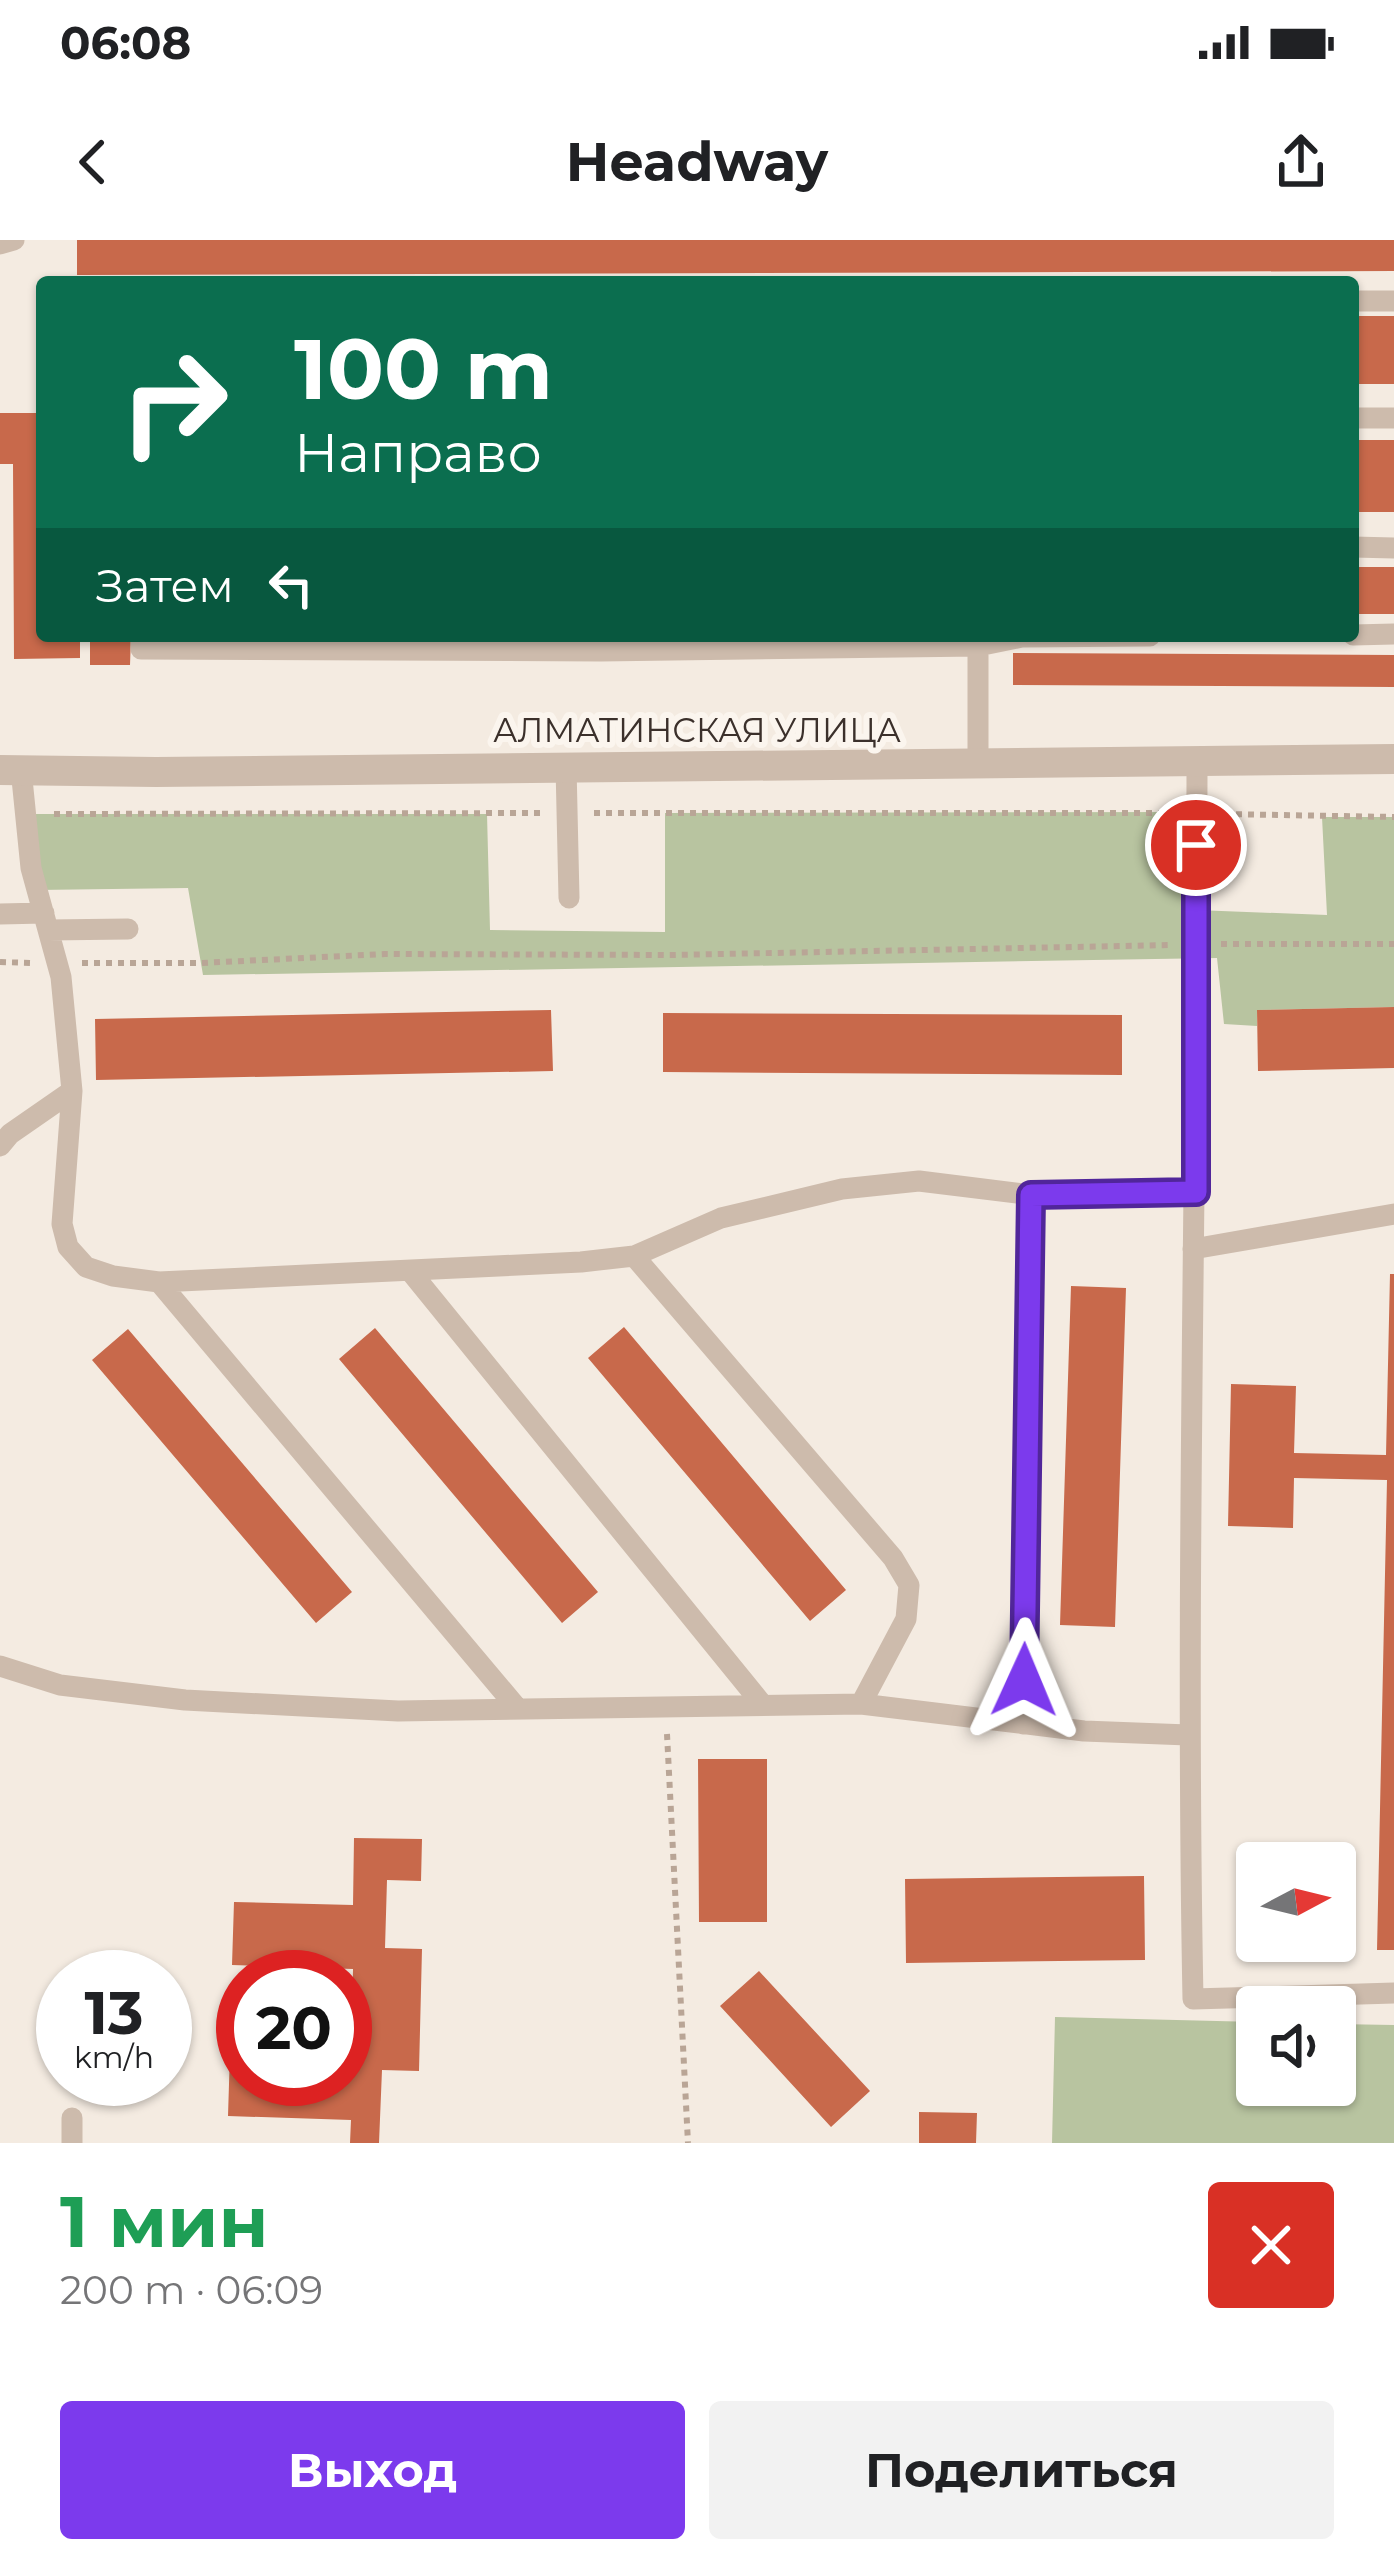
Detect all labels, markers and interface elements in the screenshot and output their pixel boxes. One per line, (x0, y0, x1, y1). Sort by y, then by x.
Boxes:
text: 06:08 (60, 15, 191, 70)
icon: back (60, 129, 126, 195)
text: Headway (566, 129, 828, 195)
icon: share (1268, 129, 1334, 195)
text: 100 m (294, 318, 553, 420)
icon: right (96, 324, 252, 480)
text: Направо (294, 420, 542, 486)
icon: left (258, 552, 324, 618)
text: Затем (96, 558, 234, 613)
street label: АЛМАТИНСКАЯ УЛИЦА (493, 710, 901, 750)
pin (1145, 794, 1247, 896)
icon: arrive (1163, 812, 1229, 878)
position arrow (961, 1617, 1087, 1743)
north arrow (1236, 1842, 1356, 1962)
map controls (1236, 1842, 1356, 2106)
speed limit sign: 20 (216, 1950, 372, 2106)
text: 13 (84, 1976, 144, 2049)
button: sound (1236, 1986, 1356, 2106)
text: km/h (74, 2039, 154, 2076)
text: 1 мин (60, 2177, 268, 2265)
button: close (1208, 2182, 1334, 2308)
text: 200 m · 06:09 (60, 2266, 323, 2314)
button: Выход (60, 2401, 685, 2539)
button: Поделиться (709, 2401, 1334, 2539)

